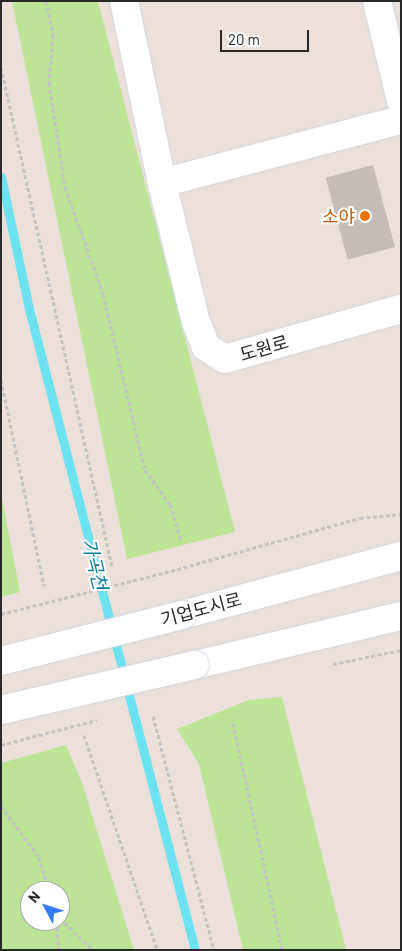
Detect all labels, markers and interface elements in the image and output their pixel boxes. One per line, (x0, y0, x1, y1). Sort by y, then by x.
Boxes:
scale bar (222, 20, 311, 52)
text: 20 m (228, 30, 260, 48)
place label: 소야 (322, 205, 355, 227)
marker: 소야 (359, 210, 371, 222)
street label: 도원로 (237, 331, 291, 365)
water label: 가곡천 (78, 536, 112, 592)
street label: 기업도시로 (158, 588, 244, 630)
north arrow (20, 881, 70, 931)
text: N (24, 888, 43, 906)

